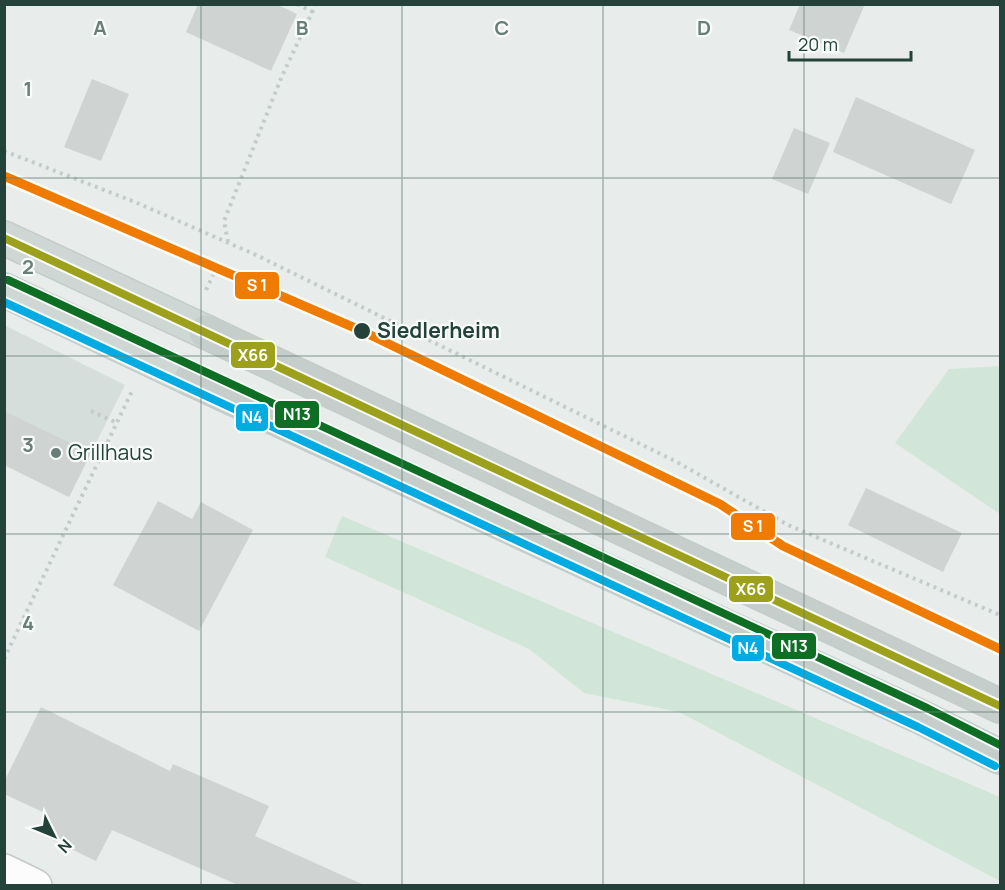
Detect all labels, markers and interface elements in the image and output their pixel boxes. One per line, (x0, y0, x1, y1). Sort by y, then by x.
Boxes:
text: A (93, 14, 107, 41)
text: B (296, 14, 309, 41)
text: C (495, 14, 509, 41)
text: D (697, 14, 711, 41)
scale bar (789, 24, 910, 62)
text: 20 m (798, 32, 838, 56)
text: 1 (24, 75, 32, 102)
text: 2 (22, 253, 34, 280)
line badge: S 1 (234, 271, 280, 300)
text: S 1 (247, 274, 267, 296)
place label: Siedlerheim (377, 316, 500, 344)
marker: Siedlerheim (352, 321, 372, 341)
line badge: X66 (230, 341, 276, 369)
text: X66 (238, 344, 268, 366)
line badge: N13 (274, 400, 320, 429)
line badge: N4 (235, 403, 269, 432)
text: N13 (283, 403, 311, 425)
text: N4 (241, 406, 263, 428)
text: 3 (22, 431, 34, 458)
place label: Grillhaus (68, 438, 153, 466)
marker: Grillhaus (49, 446, 63, 460)
line badge: S 1 (730, 512, 776, 541)
text: S 1 (743, 515, 763, 537)
line badge: X66 (728, 575, 774, 603)
text: X66 (736, 578, 766, 600)
text: 4 (22, 609, 34, 636)
line badge: N13 (771, 632, 817, 660)
line badge: N4 (731, 634, 765, 662)
text: N13 (780, 635, 808, 657)
text: N4 (737, 637, 759, 659)
north arrow (24, 806, 84, 866)
text: N (53, 835, 77, 858)

